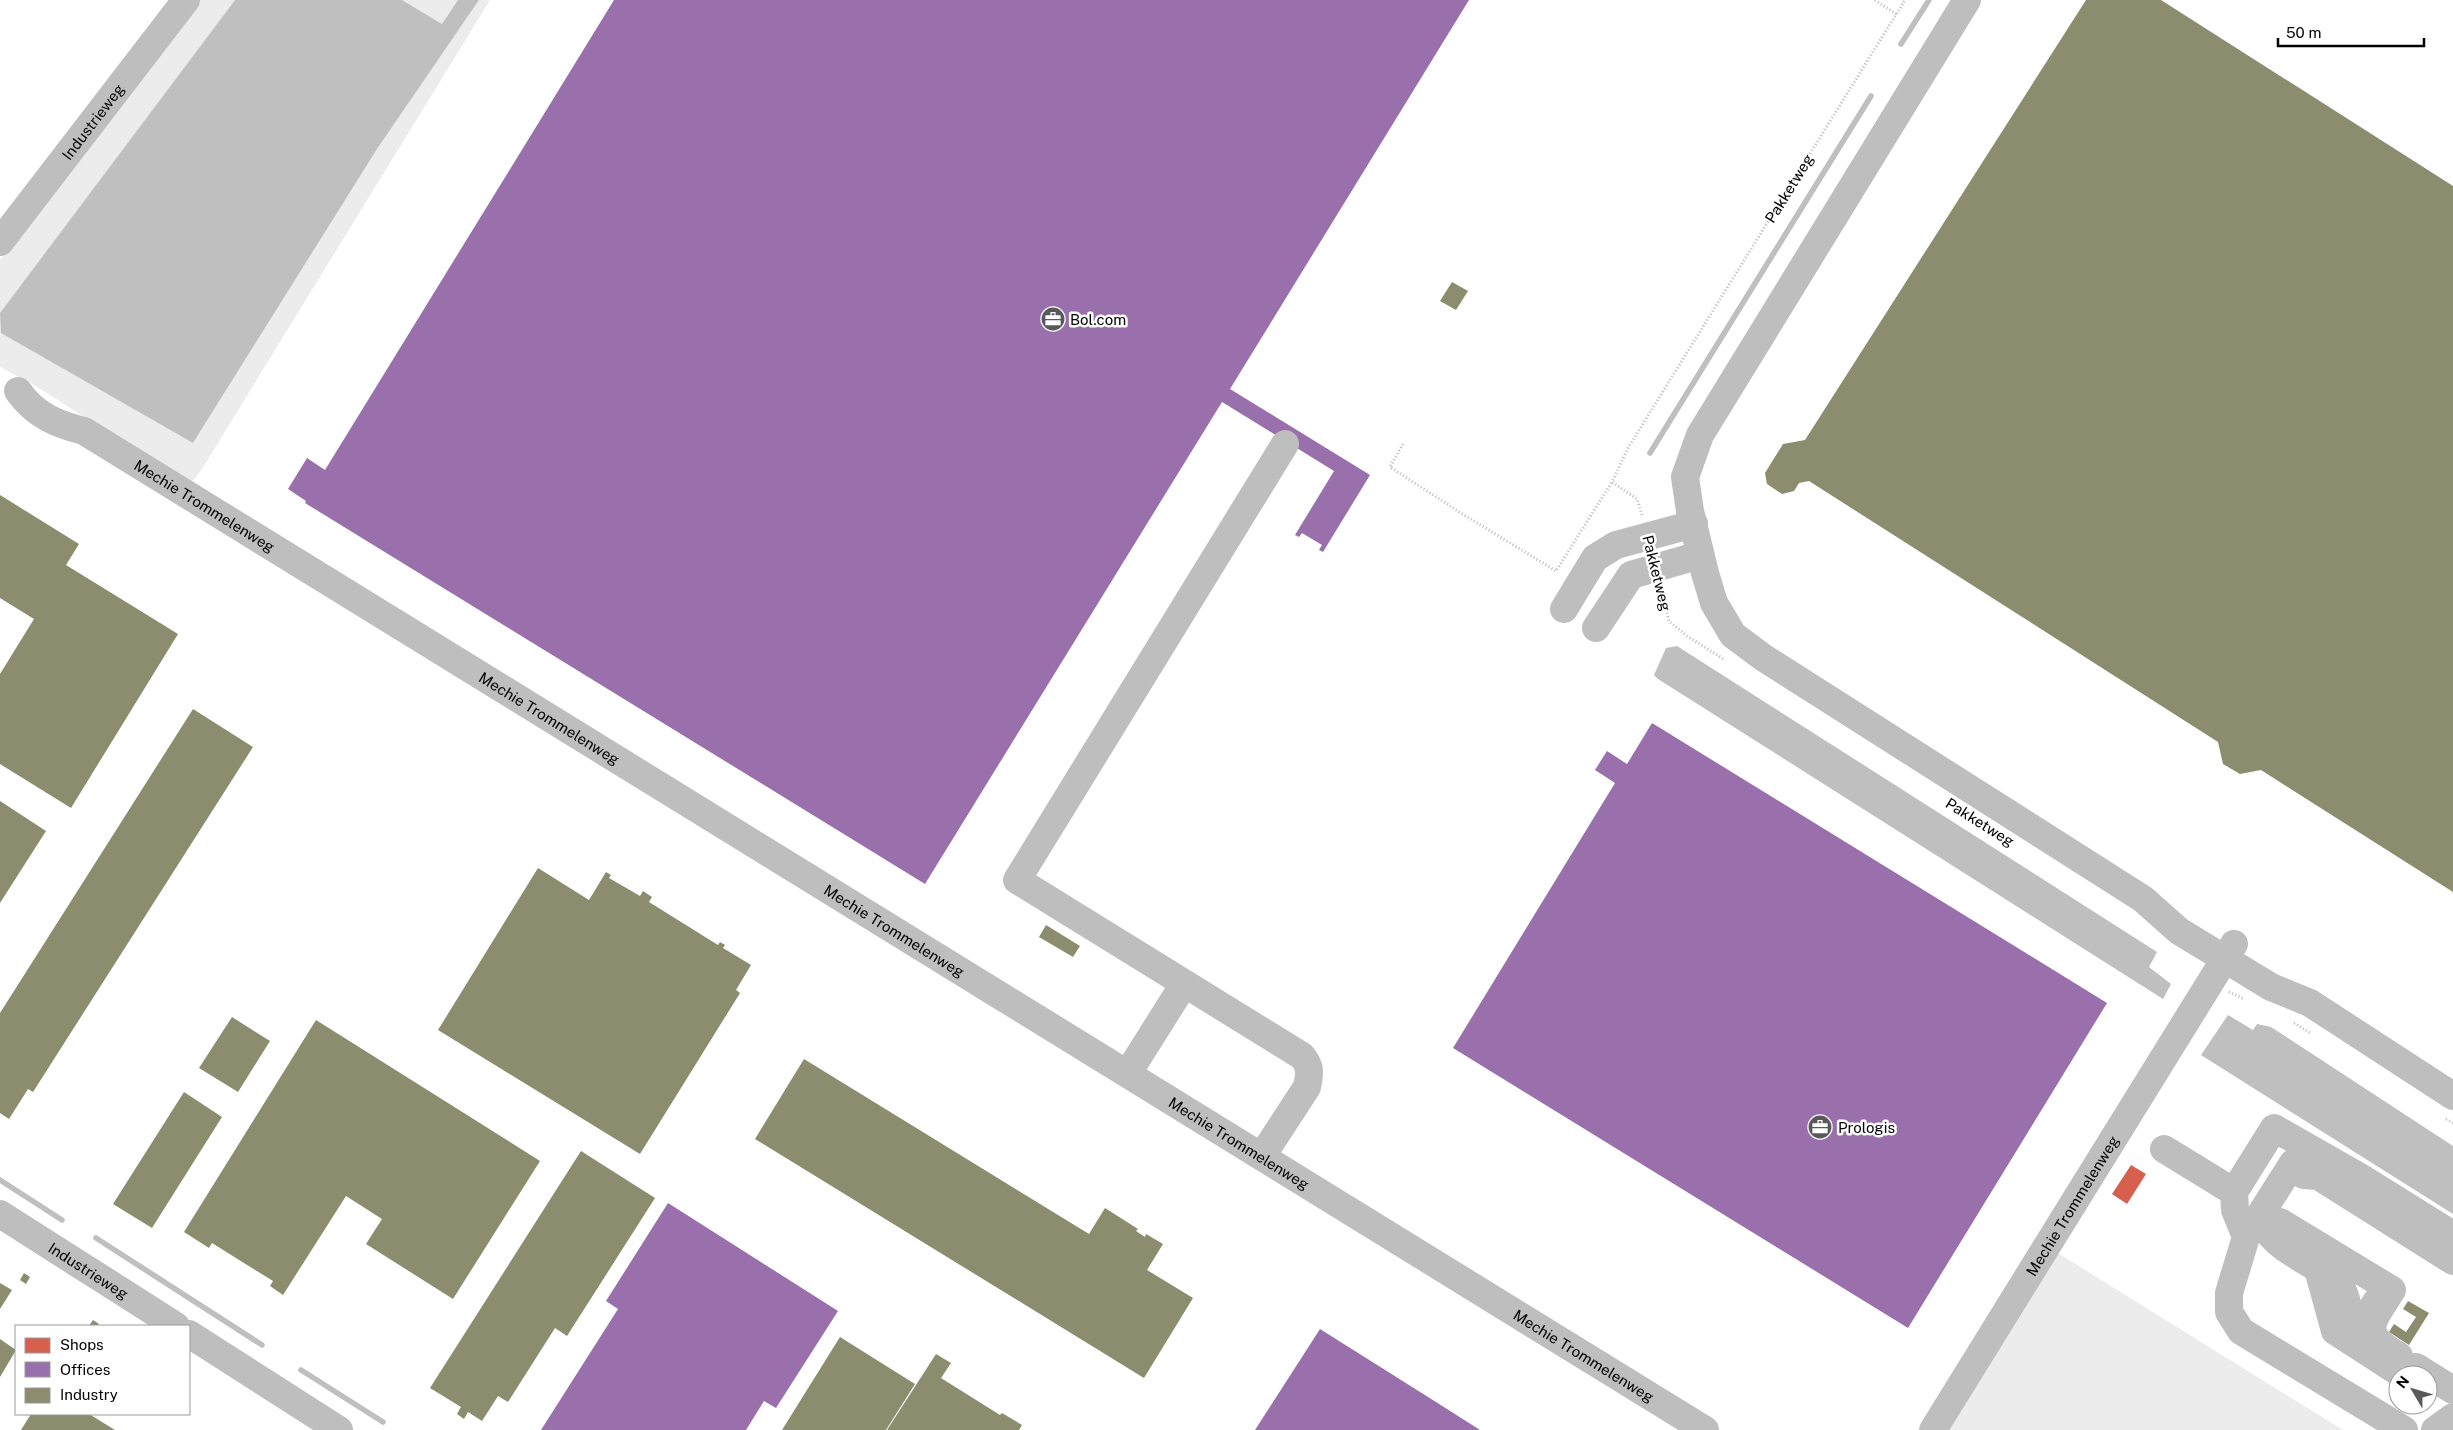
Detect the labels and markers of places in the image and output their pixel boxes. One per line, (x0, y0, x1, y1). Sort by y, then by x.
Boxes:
office icon: Bol.com (1040, 306, 1066, 332)
place label: Bol.com (1070, 311, 1126, 328)
office icon: Prologis (1807, 1114, 1833, 1140)
place label: Prologis (1838, 1119, 1895, 1136)

